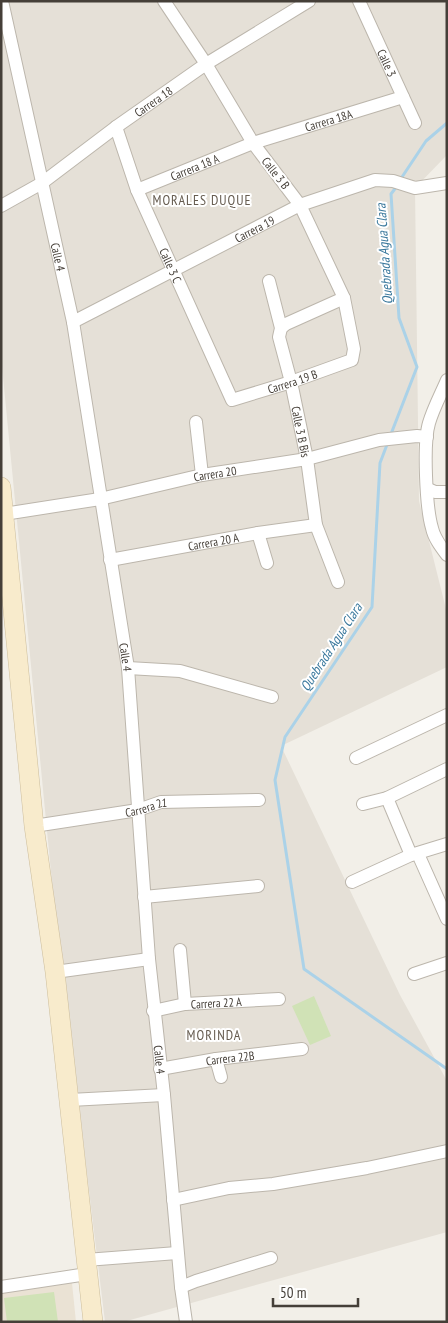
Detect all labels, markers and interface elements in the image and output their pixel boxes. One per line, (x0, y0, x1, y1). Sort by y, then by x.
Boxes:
street label: Calle 3 (375, 47, 400, 79)
street label: Carrera 18 (131, 83, 175, 120)
street label: Carrera 18A (303, 105, 354, 134)
street label: Carrera 18 A (168, 150, 221, 183)
street label: Calle 3 B (259, 154, 293, 192)
district label: MORALES DUQUE (152, 191, 252, 209)
water label: Quebrada Agua Clara (371, 202, 397, 305)
street label: Carrera 19 (232, 212, 277, 245)
street label: Calle 4 (48, 241, 69, 273)
street label: Calle 3 C (157, 245, 186, 286)
street label: Carrera 19 B (266, 366, 319, 396)
street label: Calle 3 B Bis (289, 405, 314, 458)
street label: Carrera 20 (192, 462, 237, 484)
street label: Carrera 20 A (187, 529, 240, 553)
water label: Quebrada Agua Clara (296, 599, 367, 694)
street label: Calle 4 (117, 642, 136, 672)
street label: Carrera 21 (124, 794, 167, 819)
street label: Carrera 22 A (190, 993, 242, 1011)
district label: MORINDA (187, 1026, 241, 1044)
street label: Calle 4 (151, 1044, 169, 1075)
street label: Carrera 22B (205, 1047, 255, 1068)
scale bar (273, 1276, 358, 1308)
text: 50 m (280, 1283, 306, 1302)

